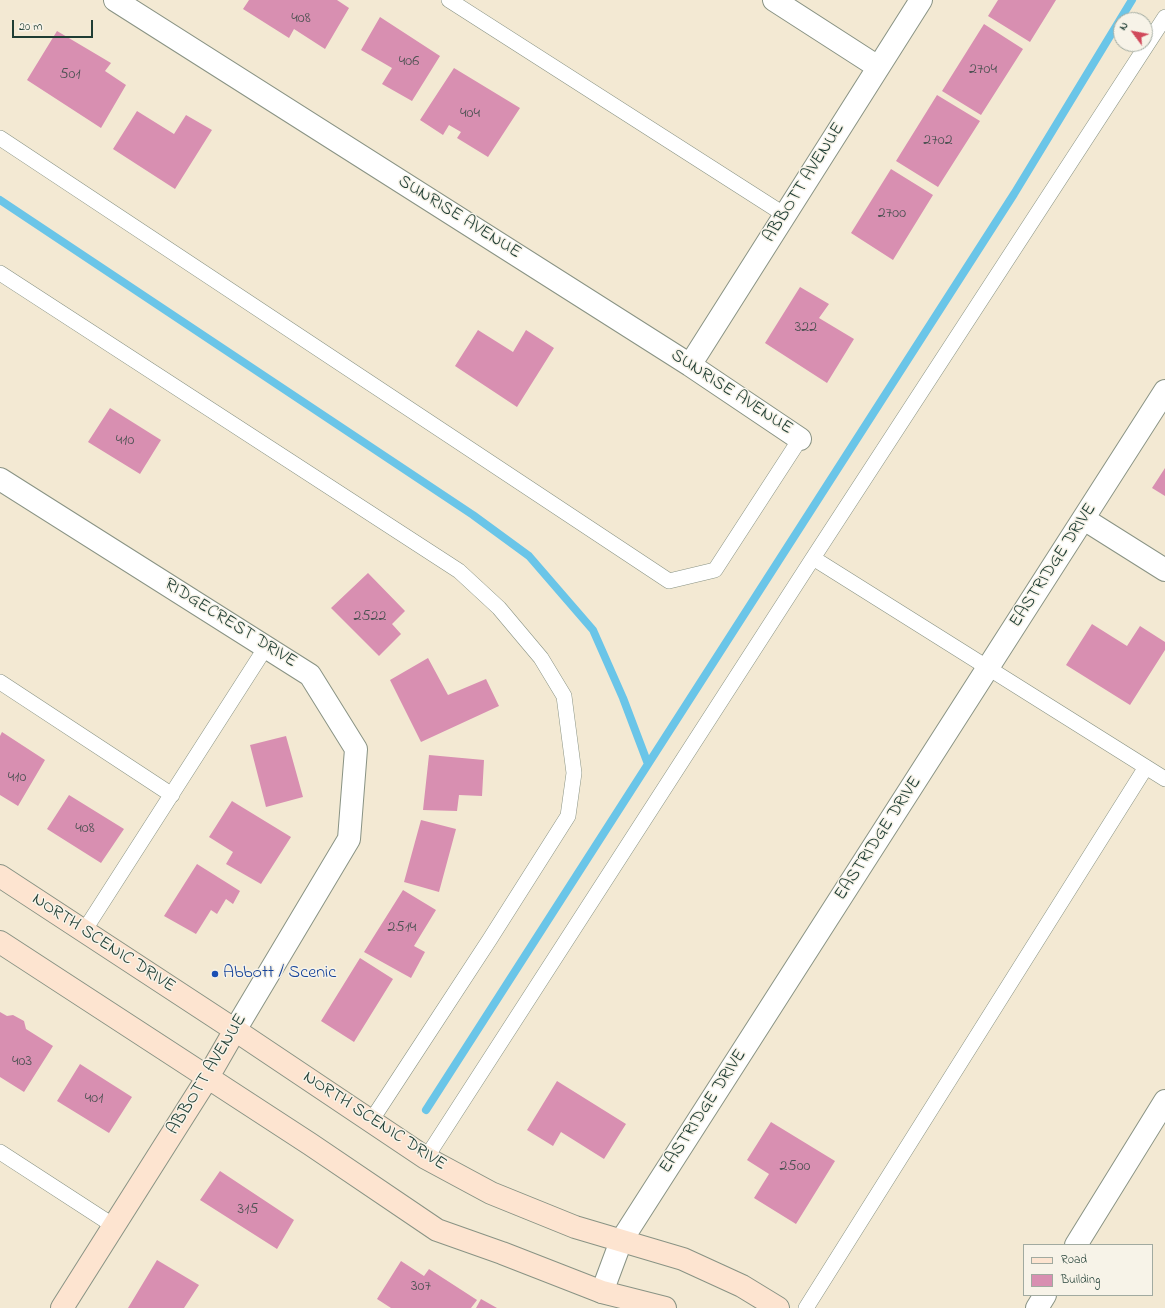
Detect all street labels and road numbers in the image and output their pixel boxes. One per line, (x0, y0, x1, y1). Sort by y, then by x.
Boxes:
street label: ABBOTT AVENUE (759, 119, 851, 247)
street label: SUNRISE AVENUE (393, 171, 525, 265)
street label: SUNRISE AVENUE (666, 346, 796, 440)
street label: EASTRIDGE DRIVE (1006, 500, 1102, 632)
street label: RIDGECREST DRIVE (160, 574, 300, 674)
street label: EASTRIDGE DRIVE (831, 773, 927, 905)
street label: NORTH SCENIC DRIVE (27, 889, 179, 999)
street label: ABBOTT AVENUE (163, 1011, 253, 1139)
street label: EASTRIDGE DRIVE (656, 1046, 752, 1178)
street label: NORTH SCENIC DRIVE (298, 1067, 450, 1177)

